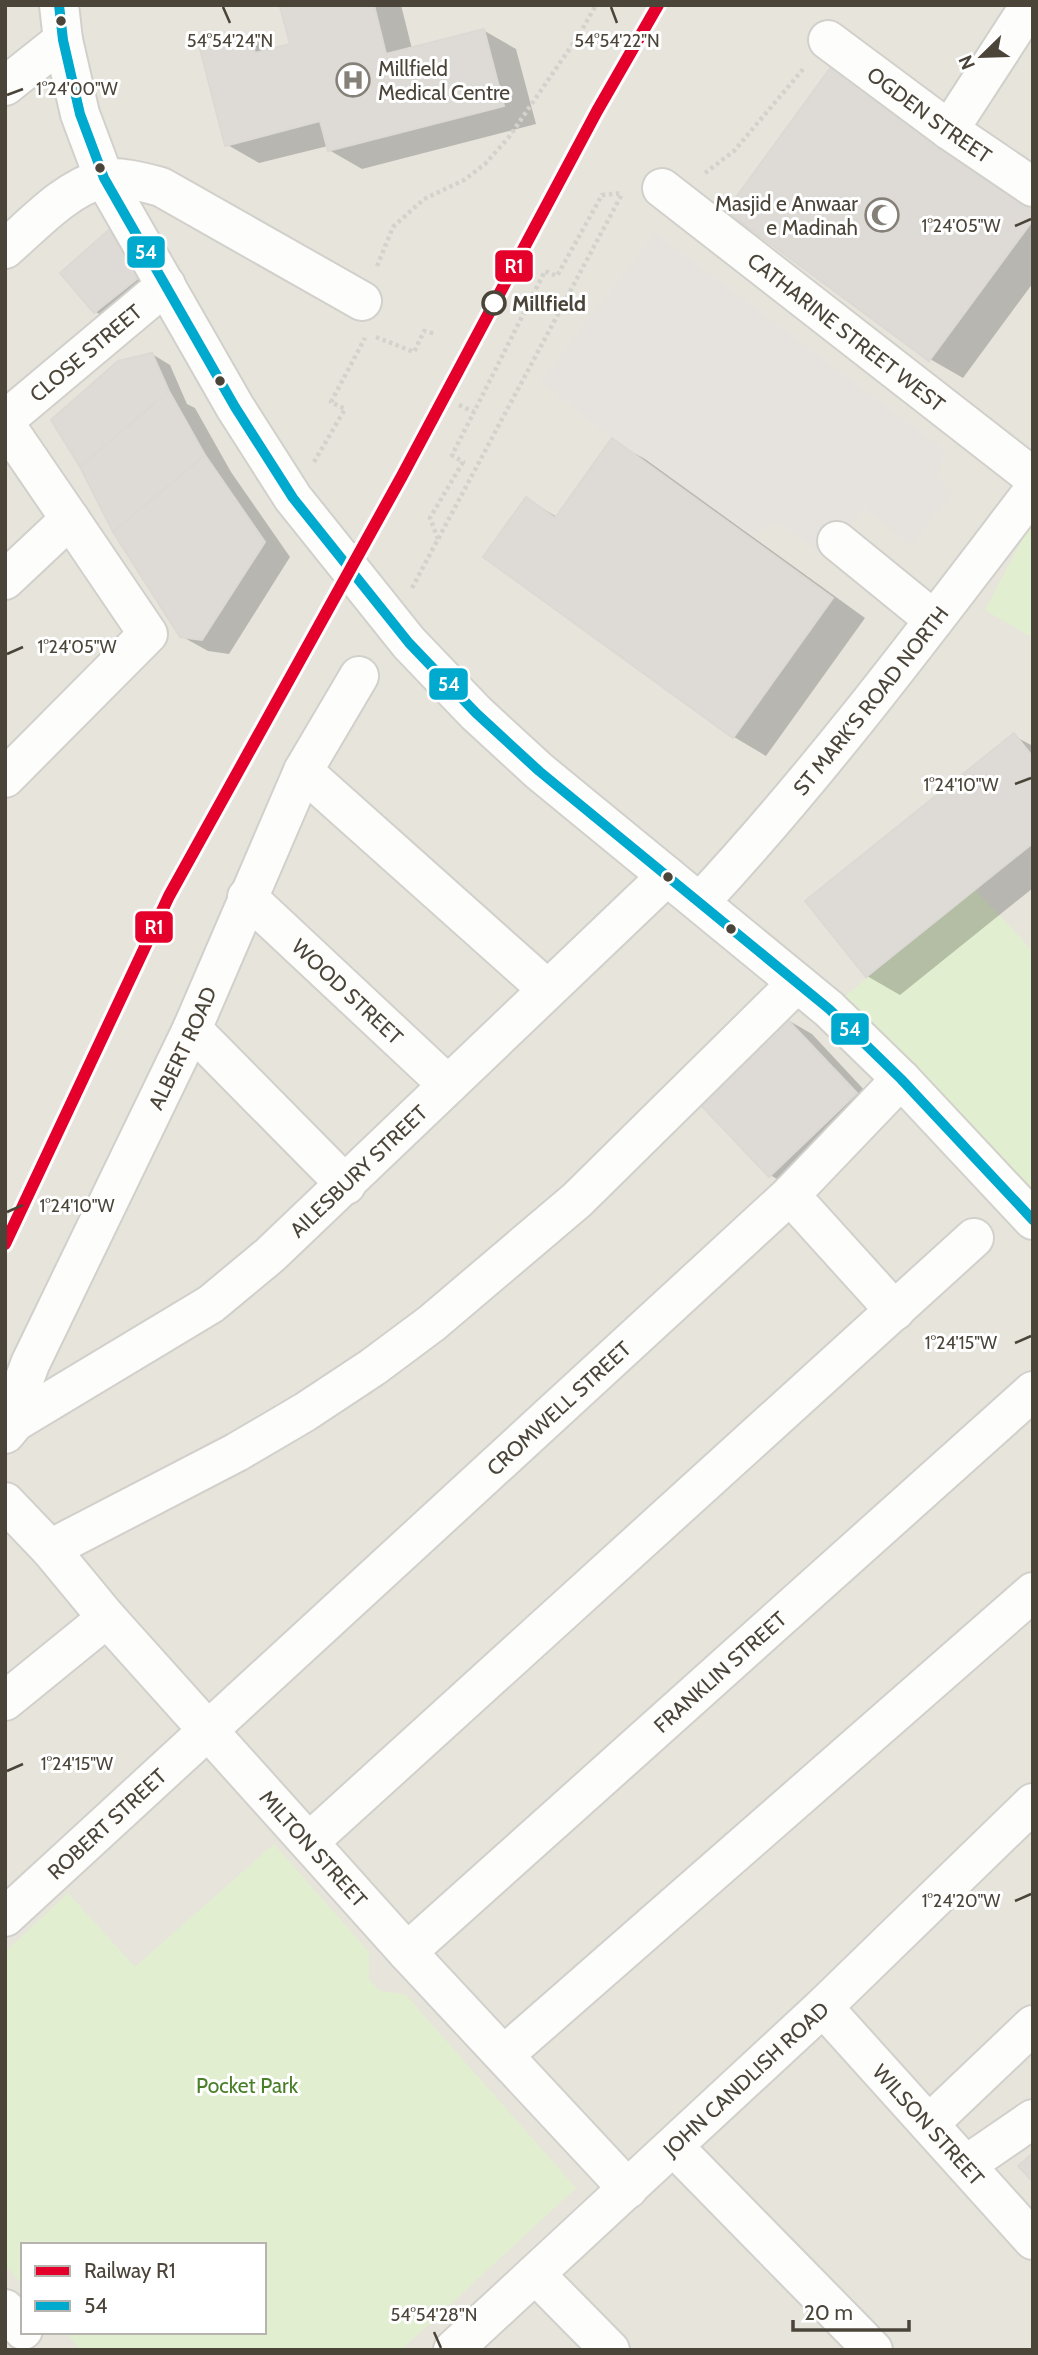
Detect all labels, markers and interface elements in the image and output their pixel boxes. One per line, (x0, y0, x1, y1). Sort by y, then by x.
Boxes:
unlabelled marker (54, 14, 68, 28)
north arrow (947, 21, 1017, 91)
text: 54°54'24"N (187, 30, 273, 52)
text: 54°54'22"N (574, 30, 660, 52)
place label: Millfield Medical Centre (378, 56, 510, 105)
hospital icon: Millfield Medical Centre (334, 61, 372, 99)
street label: OGDEN STREET (863, 61, 997, 167)
text: 1°24'00"W (36, 78, 118, 100)
unlabelled marker (93, 161, 107, 175)
place label: Masjid e Anwaar e Madinah (715, 191, 858, 240)
mosque icon: Masjid e Anwaar e Madinah (863, 196, 901, 234)
text: 1°24'05"W (922, 215, 1000, 237)
line badge: 54 (126, 235, 166, 269)
text: 54 (135, 241, 157, 264)
street label: CATHARINE STREET WEST (743, 247, 950, 416)
line badge: R1 (494, 249, 534, 283)
text: R1 (505, 255, 523, 278)
marker: Millfield (482, 291, 506, 315)
place label: Millfield (512, 291, 586, 316)
street label: CLOSE STREET (24, 298, 147, 407)
unlabelled marker (213, 374, 227, 388)
street label: ST MARK'S ROAD NORTH (787, 601, 953, 800)
text: 1°24'05"W (38, 636, 116, 658)
line badge: 54 (428, 667, 469, 701)
text: 54 (438, 673, 460, 696)
text: 1°24'10"W (923, 774, 999, 796)
unlabelled marker (661, 870, 675, 884)
line badge: R1 (134, 910, 174, 944)
text: R1 (145, 916, 163, 939)
unlabelled marker (724, 922, 738, 936)
street label: WOOD STREET (287, 933, 408, 1049)
street label: ALBERT ROAD (143, 983, 221, 1113)
line badge: 54 (830, 1012, 870, 1046)
text: 54 (839, 1018, 861, 1041)
street label: AILESBURY STREET (284, 1100, 432, 1242)
text: 1°24'10"W (39, 1195, 115, 1217)
text: 1°24'15"W (925, 1332, 997, 1354)
street label: CROMWELL STREET (481, 1336, 636, 1480)
street label: FRANKLIN STREET (648, 1606, 791, 1738)
text: 1°24'15"W (41, 1753, 113, 1775)
street label: ROBERT STREET (42, 1763, 171, 1884)
street label: MILTON STREET (255, 1785, 373, 1912)
text: 1°24'20"W (922, 1890, 1000, 1912)
street label: JOHN CANDLISH ROAD (657, 1996, 833, 2162)
street label: WILSON STREET (868, 2059, 990, 2190)
park label: Pocket Park (196, 2073, 299, 2098)
legend (21, 2243, 266, 2334)
text: Railway R1 (84, 2258, 176, 2283)
scale bar (793, 2288, 908, 2332)
text: 54 (84, 2293, 108, 2318)
text: 20 m (804, 2300, 853, 2325)
text: 54°54'28"N (390, 2304, 478, 2326)

